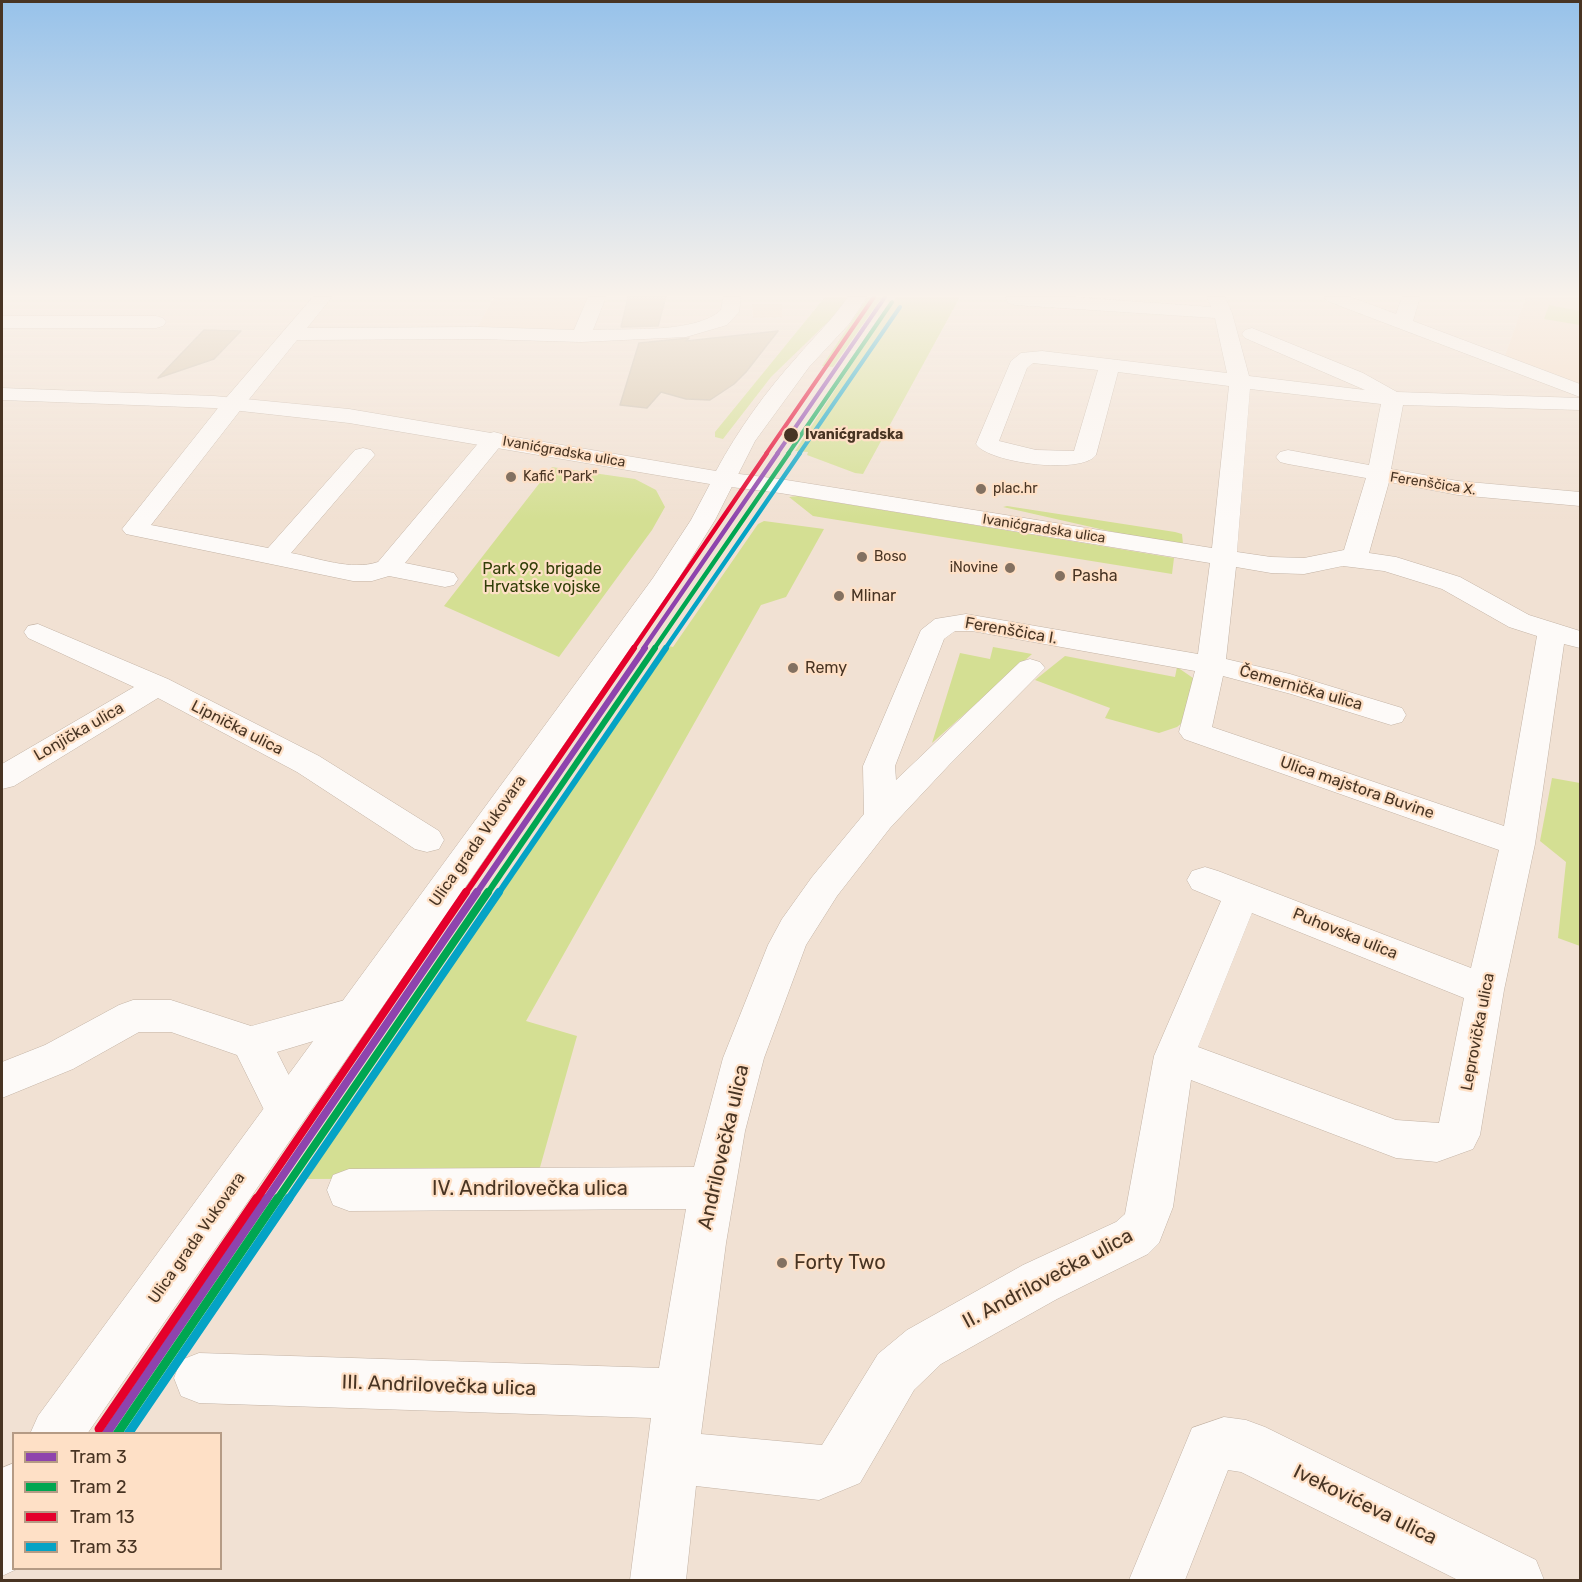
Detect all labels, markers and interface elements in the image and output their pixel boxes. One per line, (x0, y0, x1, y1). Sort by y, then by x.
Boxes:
marker: Ivanićgradska (782, 426, 800, 444)
place label: Ivanićgradska (805, 427, 903, 443)
street label: Ivanićgradska ulica (501, 433, 627, 471)
place label: Kafić "Park" (523, 469, 597, 485)
street label: Ferenščica X. (1389, 469, 1477, 499)
marker: Kafić "Park" (504, 470, 518, 484)
place label: plac.hr (993, 481, 1038, 497)
marker: plac.hr (974, 482, 988, 496)
street label: Ivanićgradska ulica (981, 511, 1107, 547)
place label: Boso (874, 549, 907, 565)
marker: Boso (855, 550, 869, 564)
park label: Park 99. brigade Hrvatske vojske (482, 559, 602, 597)
place label: iNovine (950, 560, 998, 576)
marker: iNovine (1003, 561, 1017, 575)
place label: Pasha (1072, 566, 1118, 586)
marker: Pasha (1053, 569, 1067, 583)
place label: Mlinar (851, 586, 896, 606)
marker: Mlinar (832, 589, 846, 603)
street label: Ferenščica I. (963, 613, 1059, 649)
place label: Remy (805, 658, 847, 678)
marker: Remy (786, 661, 800, 675)
street label: Čemernička ulica (1237, 661, 1365, 715)
street label: Lipnička ulica (188, 697, 286, 759)
street label: Lonjička ulica (31, 699, 127, 765)
street label: Ulica majstora Buvine (1277, 753, 1437, 823)
street label: Ulica grada Vukovara (426, 772, 530, 910)
street label: Puhovska ulica (1290, 904, 1400, 964)
street label: Leprovička ulica (1457, 971, 1499, 1093)
street label: Andrilovečka ulica (693, 1062, 755, 1232)
street label: Ulica grada Vukovara (145, 1169, 249, 1307)
street label: IV. Andrilovečka ulica (432, 1177, 628, 1201)
street label: II. Andrilovečka ulica (959, 1224, 1137, 1334)
place label: Forty Two (794, 1251, 886, 1275)
marker: Forty Two (775, 1256, 789, 1270)
street label: III. Andrilovečka ulica (341, 1371, 537, 1401)
legend (12, 1432, 222, 1570)
text: Tram 3 (70, 1446, 127, 1468)
street label: Ivekovićeva ulica (1289, 1460, 1441, 1550)
text: Tram 2 (70, 1476, 127, 1498)
text: Tram 13 (70, 1506, 135, 1528)
text: Tram 33 (70, 1536, 138, 1558)

